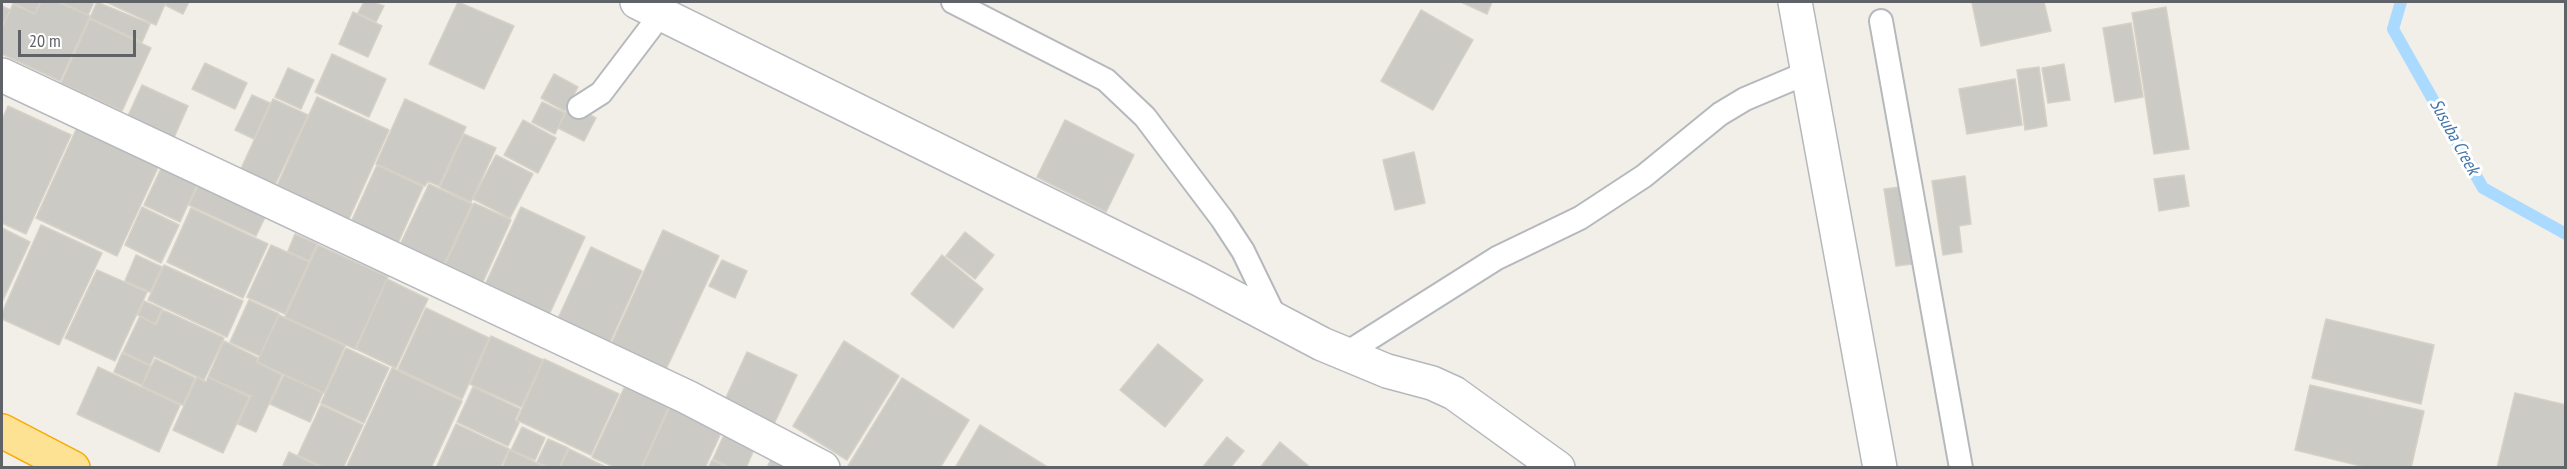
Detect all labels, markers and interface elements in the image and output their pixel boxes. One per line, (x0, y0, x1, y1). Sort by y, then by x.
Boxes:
scale bar (21, 18, 140, 56)
text: 20 m (29, 29, 61, 52)
water label: Susuba Creek (2424, 96, 2484, 178)

